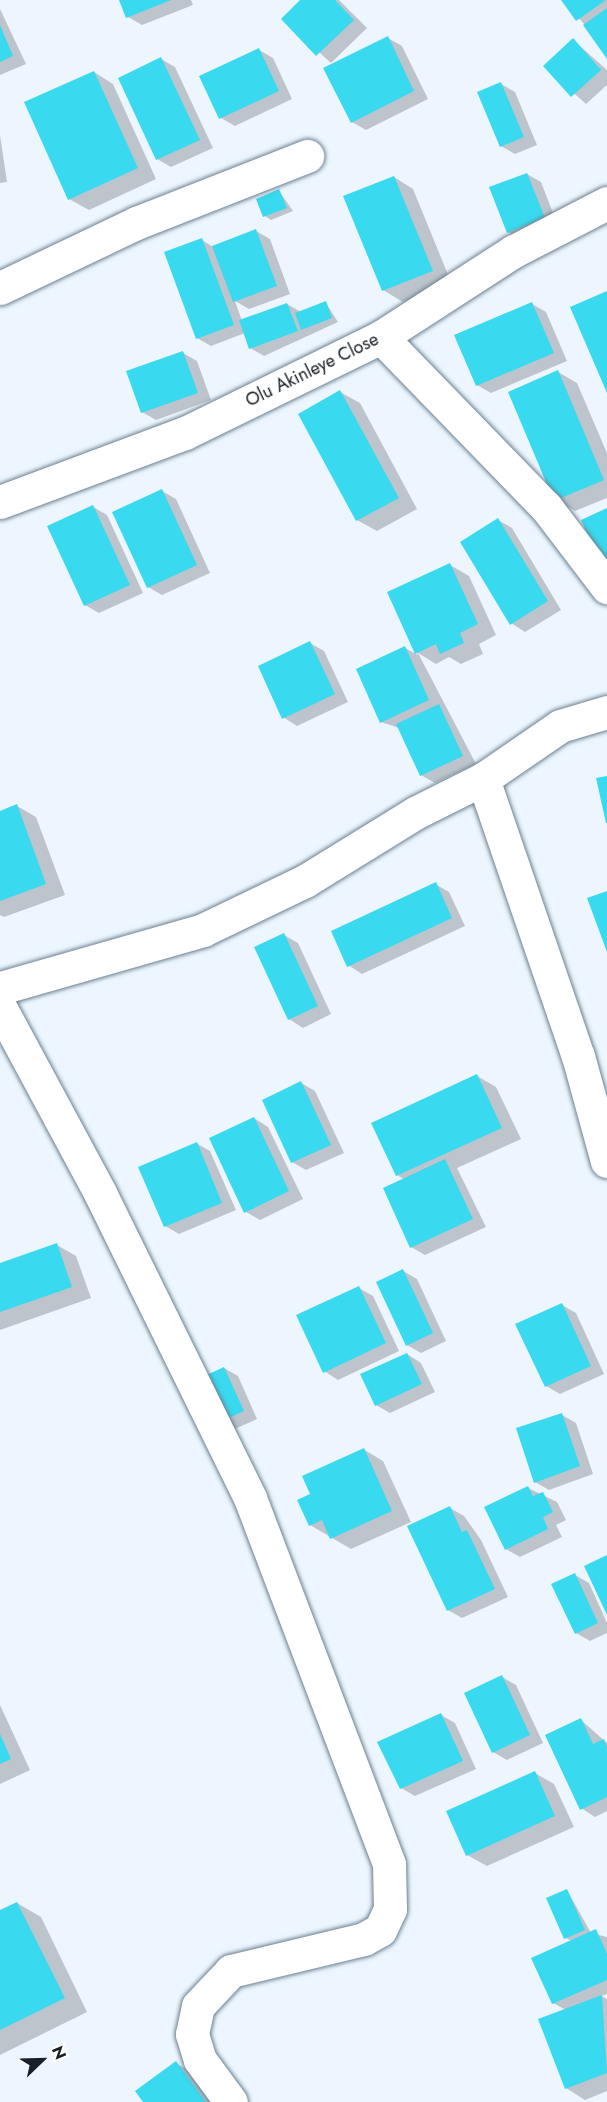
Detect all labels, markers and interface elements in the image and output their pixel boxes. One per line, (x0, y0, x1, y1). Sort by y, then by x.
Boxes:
street label: Olu Akinleye Close (242, 328, 382, 412)
north arrow (12, 2030, 72, 2090)
text: N (46, 2042, 72, 2063)

